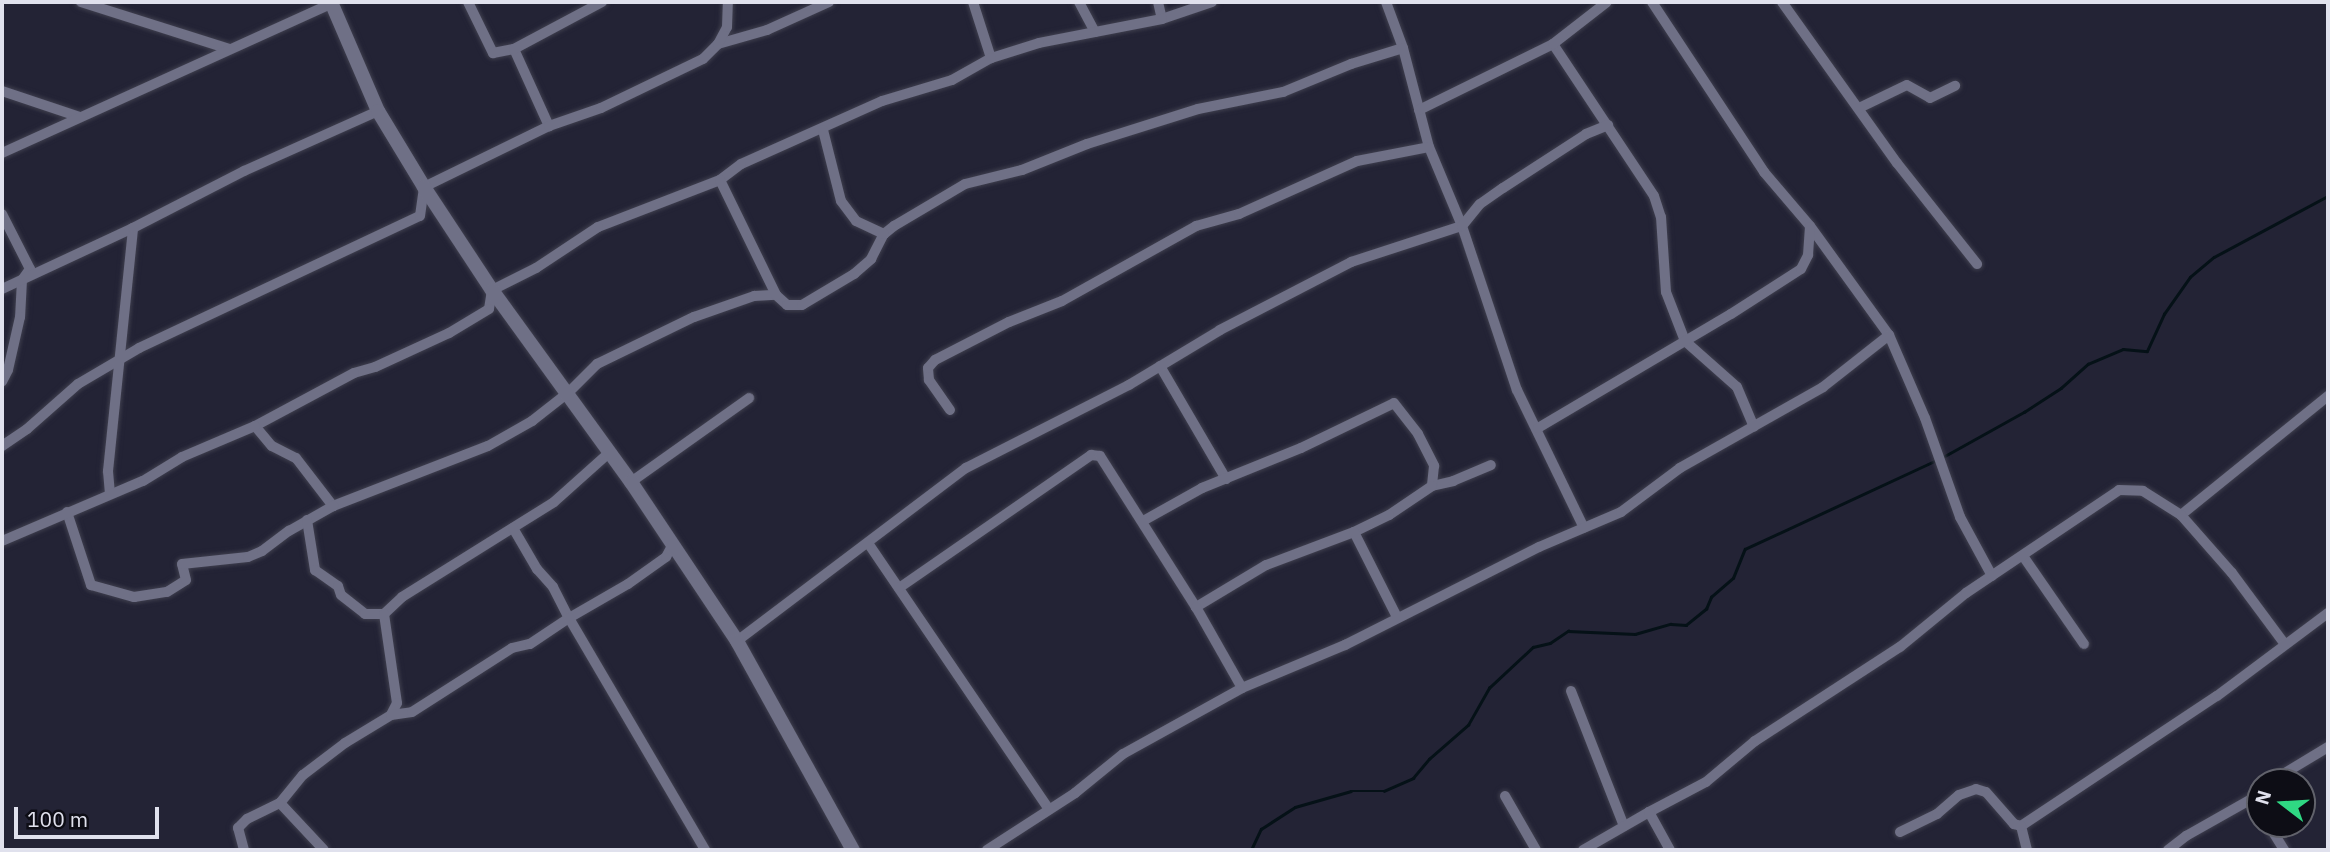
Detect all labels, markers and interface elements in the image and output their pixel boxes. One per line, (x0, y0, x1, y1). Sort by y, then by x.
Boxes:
north arrow (2246, 768, 2316, 838)
text: N (2249, 787, 2276, 808)
scale bar (18, 792, 163, 836)
text: 100 m (27, 805, 88, 833)

